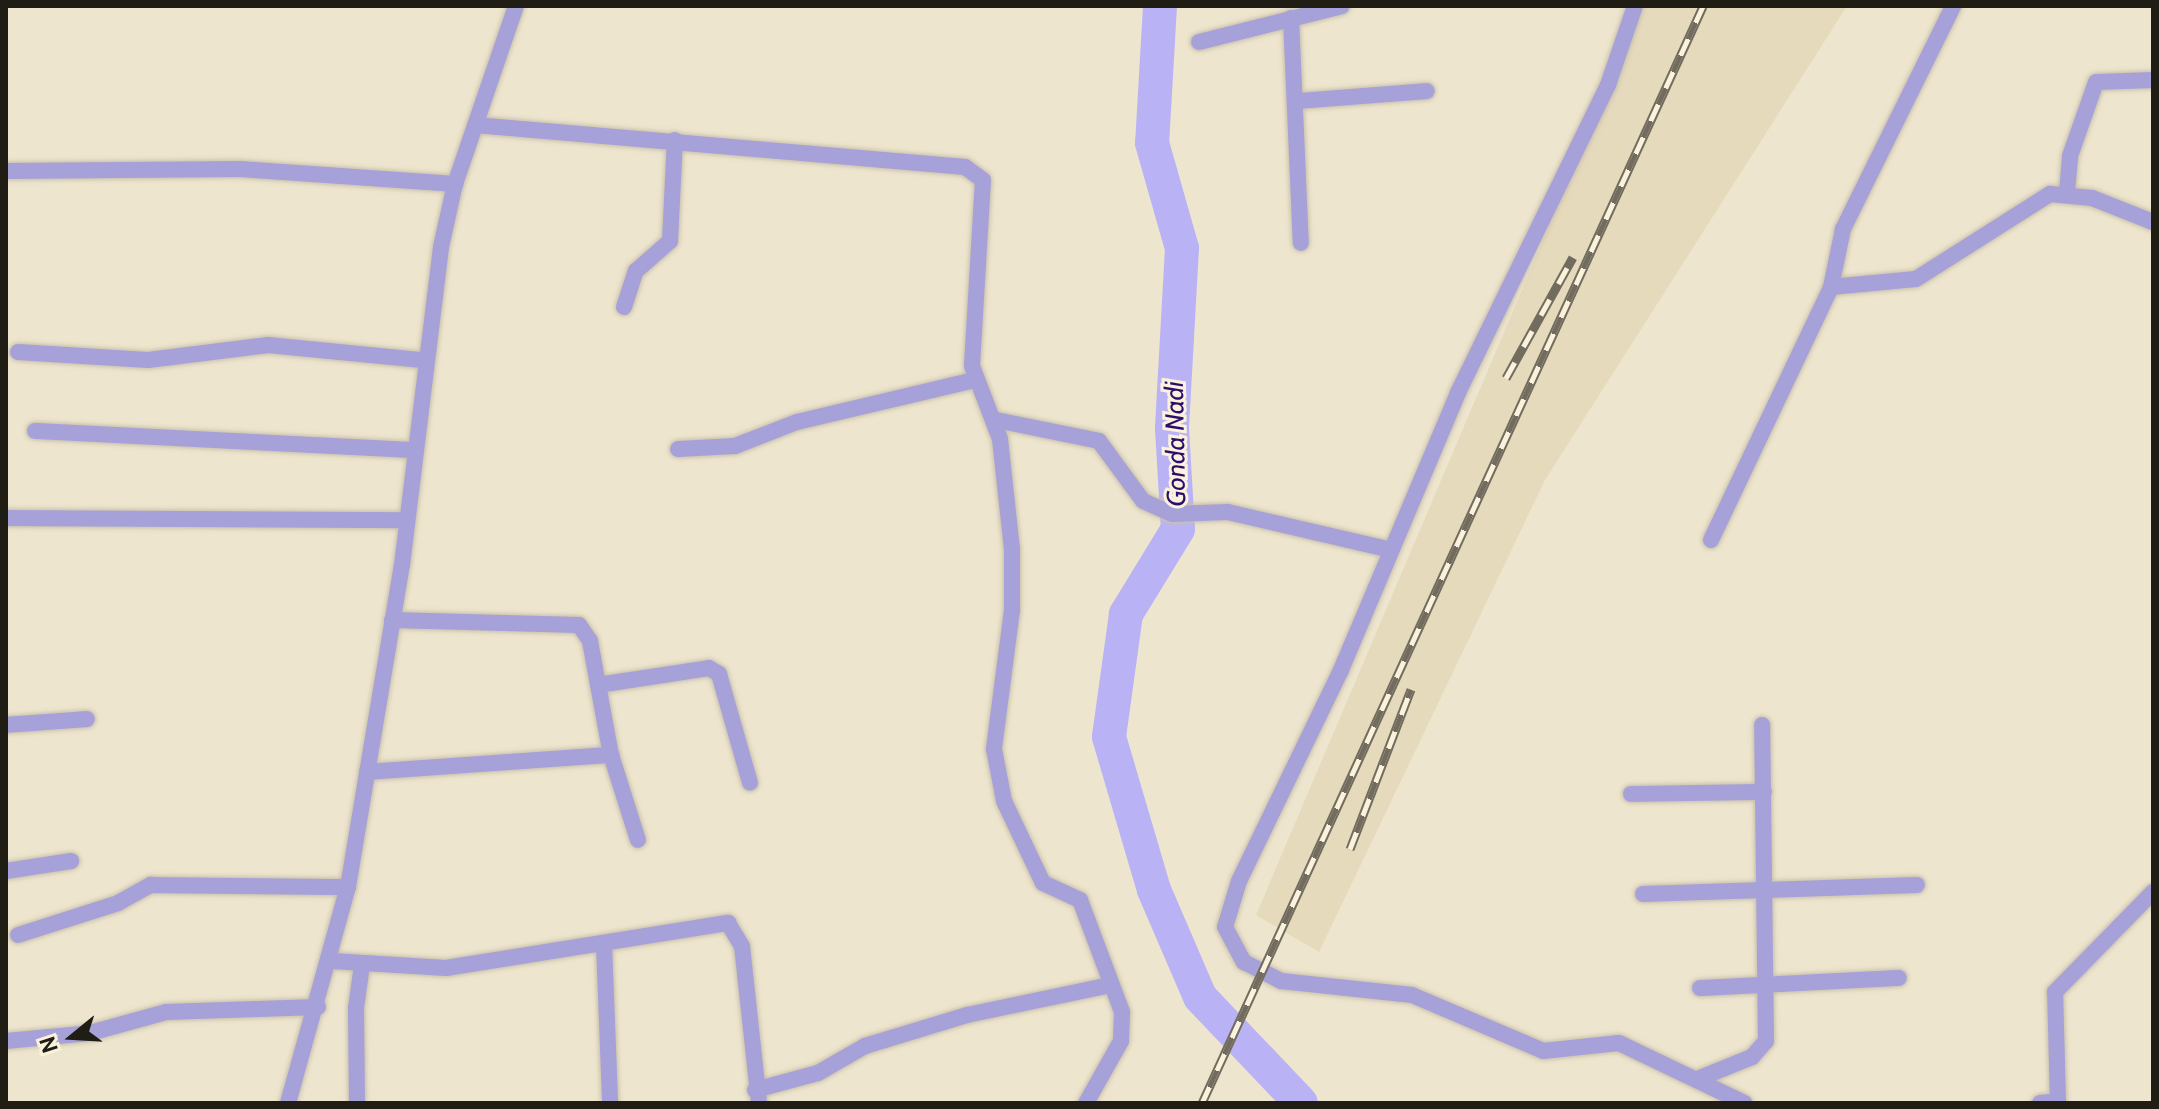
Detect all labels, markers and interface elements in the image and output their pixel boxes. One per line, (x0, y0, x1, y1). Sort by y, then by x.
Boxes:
water label: Gonda Nadi (1159, 381, 1193, 507)
north arrow (32, 997, 112, 1077)
text: N (33, 1033, 64, 1056)

